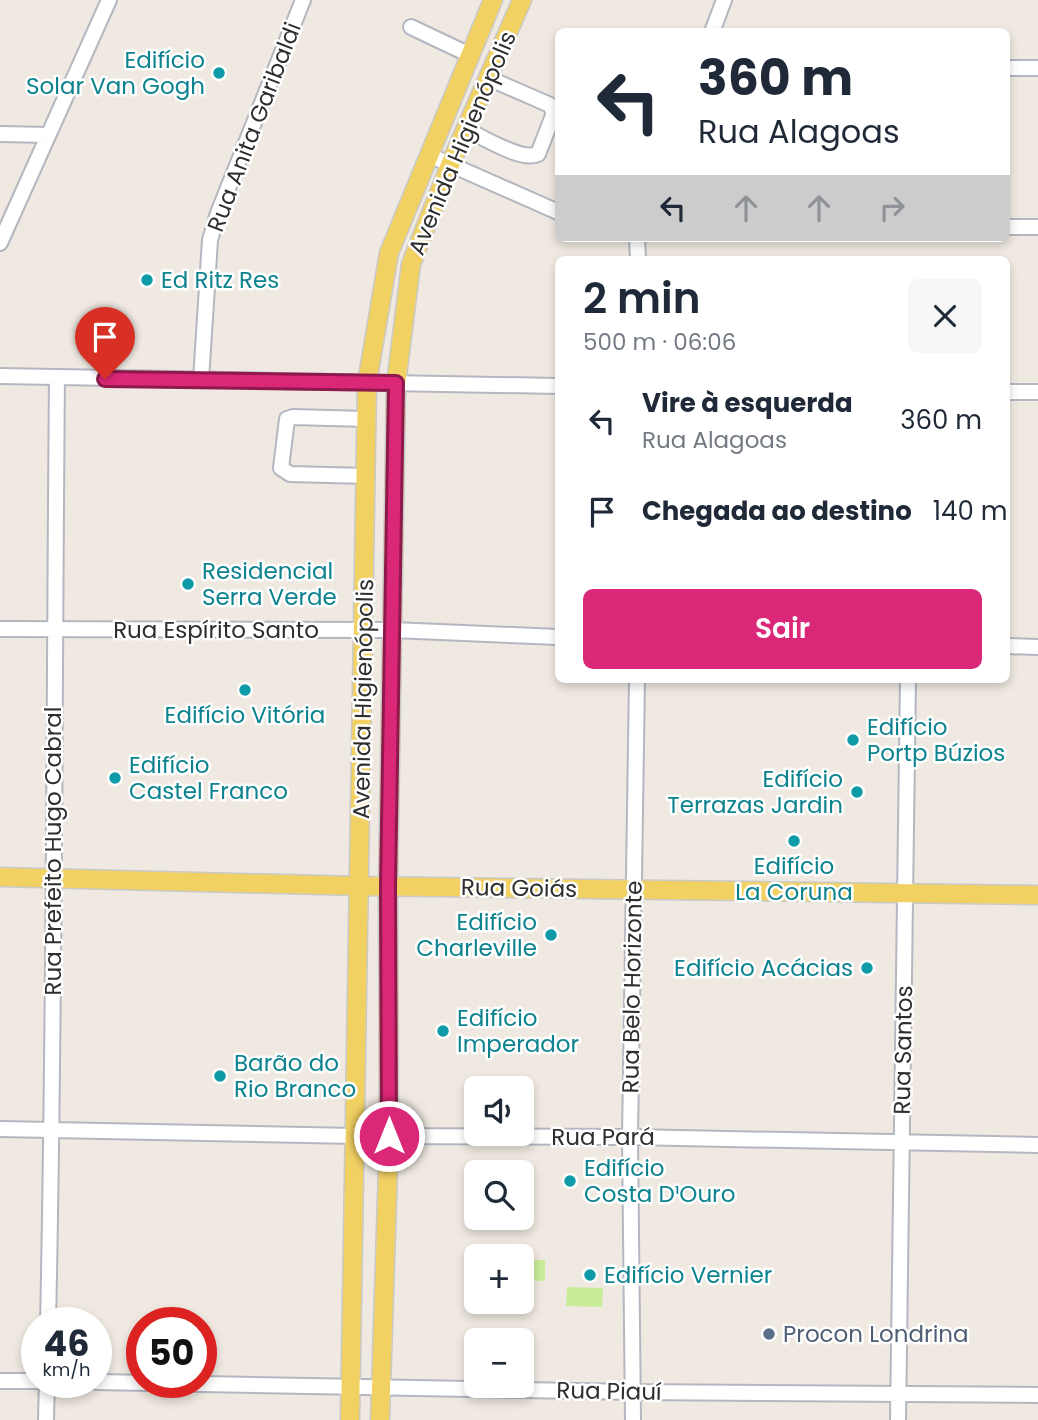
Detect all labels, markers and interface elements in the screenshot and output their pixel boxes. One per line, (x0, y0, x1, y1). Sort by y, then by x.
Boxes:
street label: Rua Anita Garibaldi (199, 18, 309, 236)
street label: Avenida Higienópolis (400, 26, 524, 260)
place label: Edifício Solar Van Gogh (26, 44, 205, 102)
text: 360 m (698, 44, 853, 112)
icon: left (583, 56, 674, 147)
marker: Edifício Solar Van Gogh (211, 65, 227, 81)
text: Rua Alagoas (698, 109, 900, 154)
icon: left (654, 189, 692, 227)
icon: ahead (727, 189, 765, 227)
icon: ahead (800, 189, 838, 227)
icon: right (873, 189, 911, 227)
place label: Ed Ritz Res (161, 264, 279, 296)
text: 2 min (583, 269, 701, 328)
marker: Ed Ritz Res (139, 272, 155, 288)
button: close (908, 279, 982, 353)
pin (75, 307, 135, 379)
icon: arrive (86, 318, 124, 356)
text: 500 m · 06:06 (583, 326, 736, 358)
text: Vire à esquerda (642, 385, 853, 421)
icon: left (583, 402, 621, 440)
text: 360 m (900, 402, 982, 438)
text: Rua Alagoas (642, 424, 787, 456)
icon: arrive (583, 493, 621, 531)
text: Chegada ao destino (642, 493, 912, 529)
text: 140 m (933, 493, 1007, 529)
place label: Residencial Serra Verde (202, 555, 337, 613)
marker: Residencial Serra Verde (180, 576, 196, 592)
street label: Avenida Higienópolis (345, 579, 381, 819)
button: Sair (583, 589, 982, 669)
street label: Rua Espírito Santo (113, 614, 319, 646)
marker: Edifício Vitória (237, 682, 253, 698)
place label: Edifício Vitória (165, 699, 325, 731)
street label: Rua Prefeito Hugo Cabral (37, 707, 69, 995)
place label: Edifício Portp Búzios (867, 711, 1005, 769)
marker: Edifício Portp Búzios (845, 732, 861, 748)
place label: Edifício Castel Franco (129, 749, 288, 807)
place label: Edifício Terrazas Jardin (667, 763, 843, 821)
marker: Edifício Castel Franco (107, 770, 123, 786)
marker: Edifício Terrazas Jardin (849, 784, 865, 800)
marker: Edifício La Coruna (786, 833, 802, 849)
place label: Edifício La Coruna (735, 850, 853, 908)
street label: Rua Goiás (461, 871, 577, 905)
street label: Rua Belo Horizonte (614, 880, 650, 1094)
place label: Edifício Charleville (416, 906, 537, 964)
marker: Edifício Charleville (543, 927, 559, 943)
place label: Edifício Acácias (674, 952, 853, 984)
marker: Edifício Acácias (859, 960, 875, 976)
street label: Rua Santos (886, 985, 920, 1115)
place label: Edifício Imperador (457, 1002, 579, 1060)
marker: Edifício Imperador (435, 1023, 451, 1039)
place label: Barão do Rio Branco (234, 1047, 356, 1105)
marker: Barão do Rio Branco (212, 1068, 228, 1084)
map controls (464, 1076, 534, 1398)
button: sound (464, 1076, 534, 1146)
position arrow (352, 1099, 426, 1173)
street label: Rua Pará (551, 1121, 655, 1153)
place label: Edifício Costa D¹Ouro (584, 1152, 735, 1210)
button: search (464, 1160, 534, 1230)
marker: Edifício Costa D¹Ouro (562, 1173, 578, 1189)
button: + (464, 1244, 534, 1314)
place label: Edifício Vernier (604, 1259, 772, 1291)
marker: Edifício Vernier (582, 1267, 598, 1283)
speed limit sign: 50 (126, 1307, 217, 1398)
place label: Procon Londrina (783, 1318, 969, 1350)
text: 46 (44, 1319, 90, 1368)
marker: Procon Londrina (761, 1326, 777, 1342)
button: − (464, 1328, 534, 1398)
text: km/h (43, 1357, 90, 1382)
street label: Rua Piauí (556, 1374, 662, 1408)

